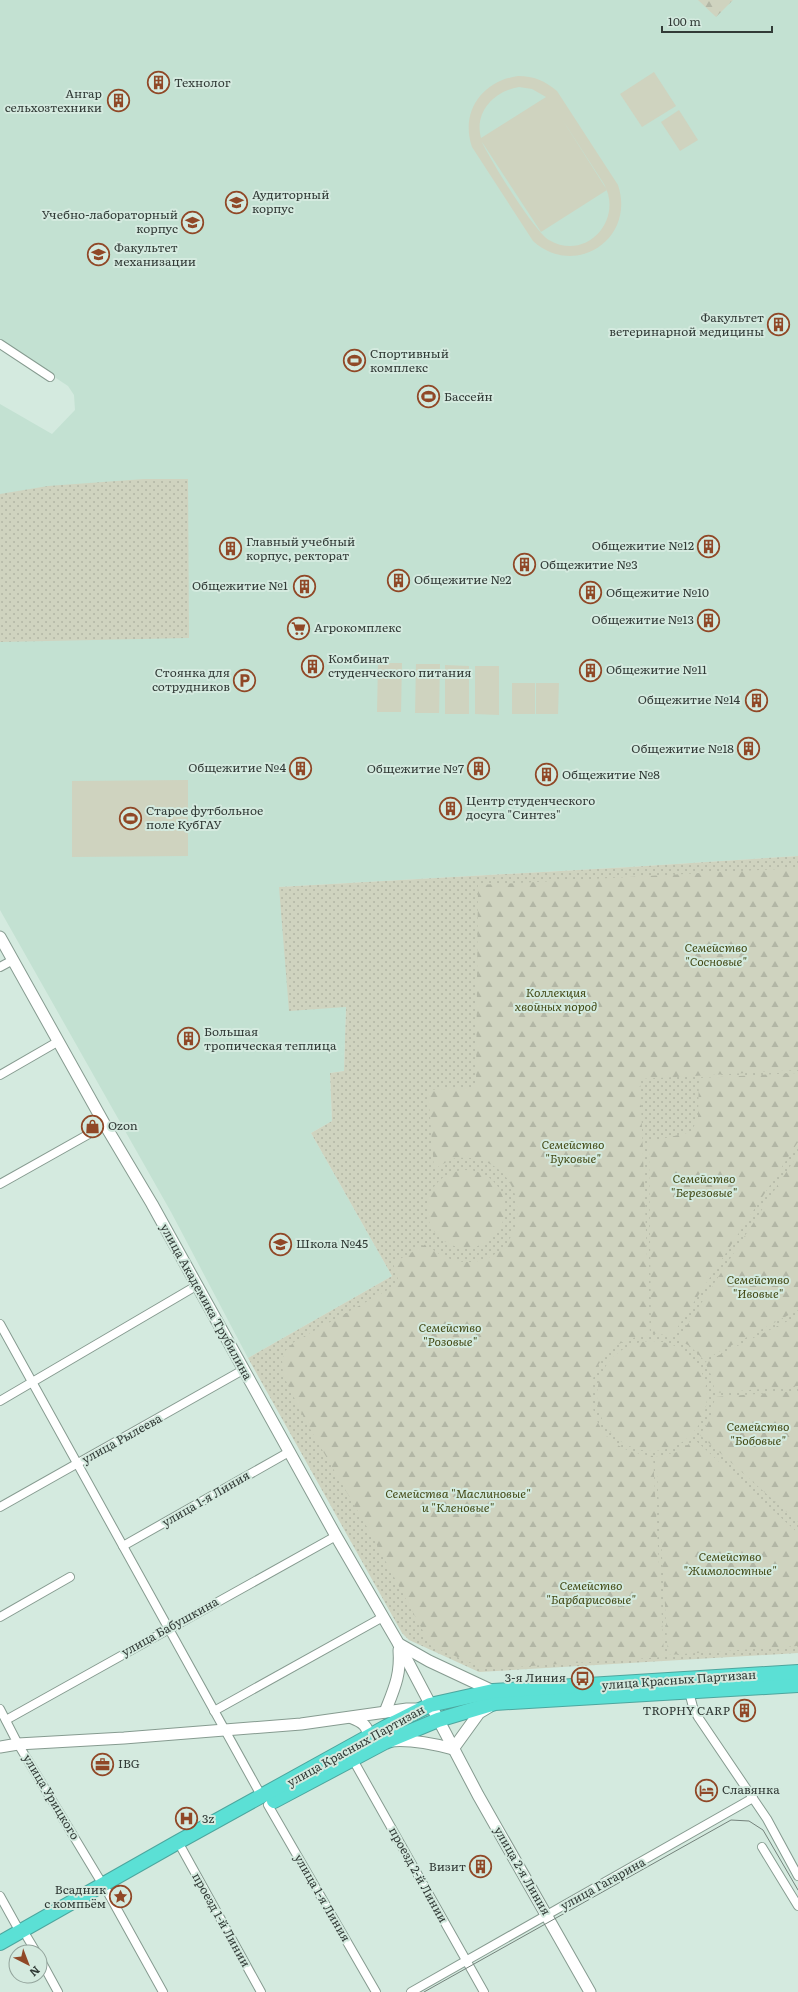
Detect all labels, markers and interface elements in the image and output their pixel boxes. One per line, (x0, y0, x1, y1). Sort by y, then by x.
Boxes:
scale bar (662, 8, 772, 34)
text: 100 m (668, 12, 701, 30)
building icon: Технолог (146, 70, 172, 96)
place label: Технолог (174, 73, 231, 91)
place label: Ангар сельхозтехники (5, 84, 102, 116)
building icon: Ангар сельхозтехники (105, 88, 131, 114)
place label: Аудиторный корпус (252, 185, 329, 217)
school or university icon: Аудиторный корпус (224, 189, 250, 215)
place label: Учебно-лабораторный корпус (42, 205, 178, 237)
school or university icon: Учебно-лабораторный корпус (180, 209, 206, 235)
place label: Факультет механизации (114, 238, 196, 270)
school or university icon: Факультет механизации (85, 242, 111, 268)
place label: Факультет ветеринарной медицины (609, 308, 764, 340)
building icon: Факультет ветеринарной медицины (766, 312, 792, 338)
place label: Спортивный комплекс (370, 344, 449, 376)
sports icon: Спортивный комплекс (342, 348, 368, 374)
sports icon: Бассейн (415, 384, 441, 410)
place label: Бассейн (444, 387, 493, 405)
place label: Главный учебный корпус, ректорат (246, 532, 355, 564)
building icon: Общежитие №12 (696, 533, 722, 559)
building icon: Главный учебный корпус, ректорат (218, 536, 244, 562)
place label: Общежитие №12 (592, 536, 694, 554)
building icon: Общежитие №3 (512, 552, 538, 578)
place label: Общежитие №3 (540, 555, 638, 573)
building icon: Общежитие №2 (385, 567, 411, 593)
place label: Общежитие №2 (414, 570, 511, 588)
building icon: Общежитие №1 (291, 573, 317, 599)
place label: Общежитие №1 (192, 576, 288, 594)
building icon: Общежитие №10 (578, 580, 604, 606)
place label: Общежитие №10 (606, 583, 709, 601)
building icon: Общежитие №13 (696, 607, 722, 633)
place label: Общежитие №13 (591, 610, 694, 628)
supermarket icon: Агрокомплекс (286, 615, 312, 641)
place label: Агрокомплекс (314, 618, 401, 636)
place label: Комбинат студенческого питания (328, 649, 472, 681)
building icon: Комбинат студенческого питания (300, 653, 326, 679)
building icon: Общежитие №11 (578, 657, 604, 683)
place label: Общежитие №11 (606, 660, 707, 678)
place label: Стоянка для сотрудников (152, 663, 230, 695)
parking icon: Стоянка для сотрудников (232, 667, 258, 693)
building icon: Общежитие №14 (743, 687, 769, 713)
place label: Общежитие №14 (638, 690, 740, 708)
building icon: Общежитие №18 (736, 736, 762, 762)
place label: Общежитие №18 (631, 739, 734, 757)
building icon: Общежитие №4 (288, 755, 314, 781)
building icon: Общежитие №7 (466, 756, 492, 782)
place label: Общежитие №4 (188, 758, 286, 776)
place label: Общежитие №7 (367, 759, 464, 777)
building icon: Общежитие №8 (533, 762, 559, 788)
place label: Общежитие №8 (562, 765, 660, 783)
place label: Центр студенческого досуга "Синтез" (466, 791, 595, 823)
building icon: Центр студенческого досуга "Синтез" (438, 795, 464, 821)
place label: Старое футбольное поле КубГАУ (146, 801, 263, 833)
sports icon: Старое футбольное поле КубГАУ (117, 805, 143, 831)
park label: Семейство "Сосновые" (685, 938, 748, 970)
park label: Коллекция хвойных пород (515, 983, 597, 1015)
place label: Большая тропическая теплица (204, 1022, 337, 1054)
building icon: Большая тропическая теплица (176, 1026, 202, 1052)
shop icon: Ozon (79, 1113, 105, 1139)
place label: Ozon (108, 1116, 138, 1134)
park label: Семейство "Буковые" (542, 1135, 605, 1167)
park label: Семейство "Березовые" (671, 1169, 738, 1201)
street label: улица Академика Трубилина (156, 1220, 258, 1383)
school or university icon: Школа №45 (268, 1231, 294, 1257)
place label: Школа №45 (296, 1234, 368, 1252)
park label: Семейство "Ивовые" (727, 1270, 790, 1302)
park label: Семейство "Розовые" (419, 1318, 482, 1350)
street label: улица Рылеева (78, 1408, 165, 1468)
park label: Семейство "Бобовые" (727, 1417, 790, 1449)
street label: улица 1-я Линия (158, 1466, 253, 1531)
park label: Семейства "Маслиновые" и "Кленовые" (385, 1484, 531, 1516)
park label: Семейство "Жимолостные" (683, 1547, 777, 1579)
park label: Семейство "Барбарисовые" (546, 1576, 636, 1608)
street label: улица Бабушкина (118, 1592, 222, 1660)
bus stop icon: 3-я Линия (569, 1665, 595, 1691)
street label: улица Красных Партизан (601, 1665, 757, 1693)
place label: 3-я Линия (505, 1668, 566, 1686)
building icon: TROPHY CARP (732, 1698, 758, 1724)
street label: улица Красных Партизан (283, 1700, 428, 1791)
place label: TROPHY CARP (643, 1701, 730, 1719)
street label: улица Урицкого (19, 1750, 85, 1843)
office icon: IBG (89, 1751, 115, 1777)
place label: IBG (118, 1754, 140, 1772)
hotel icon: Славянка (694, 1777, 720, 1803)
place label: Славянка (722, 1780, 780, 1798)
hospital icon: 3z (174, 1806, 200, 1832)
place label: 3z (202, 1809, 215, 1827)
street label: проезд 2-й Линии (385, 1823, 453, 1926)
street label: улица 2-я Линия (490, 1823, 556, 1918)
street label: улица 1-я Линия (290, 1850, 355, 1945)
street label: улица Гагарина (557, 1852, 649, 1914)
building icon: Визит (468, 1854, 494, 1880)
place label: Визит (429, 1857, 466, 1875)
street label: проезд 1-й Линии (188, 1869, 255, 1970)
place label: Всадник с компьём (44, 1880, 106, 1912)
place icon: Всадник с компьём (108, 1884, 134, 1910)
north arrow (8, 1944, 48, 1984)
text: N (27, 1963, 44, 1981)

